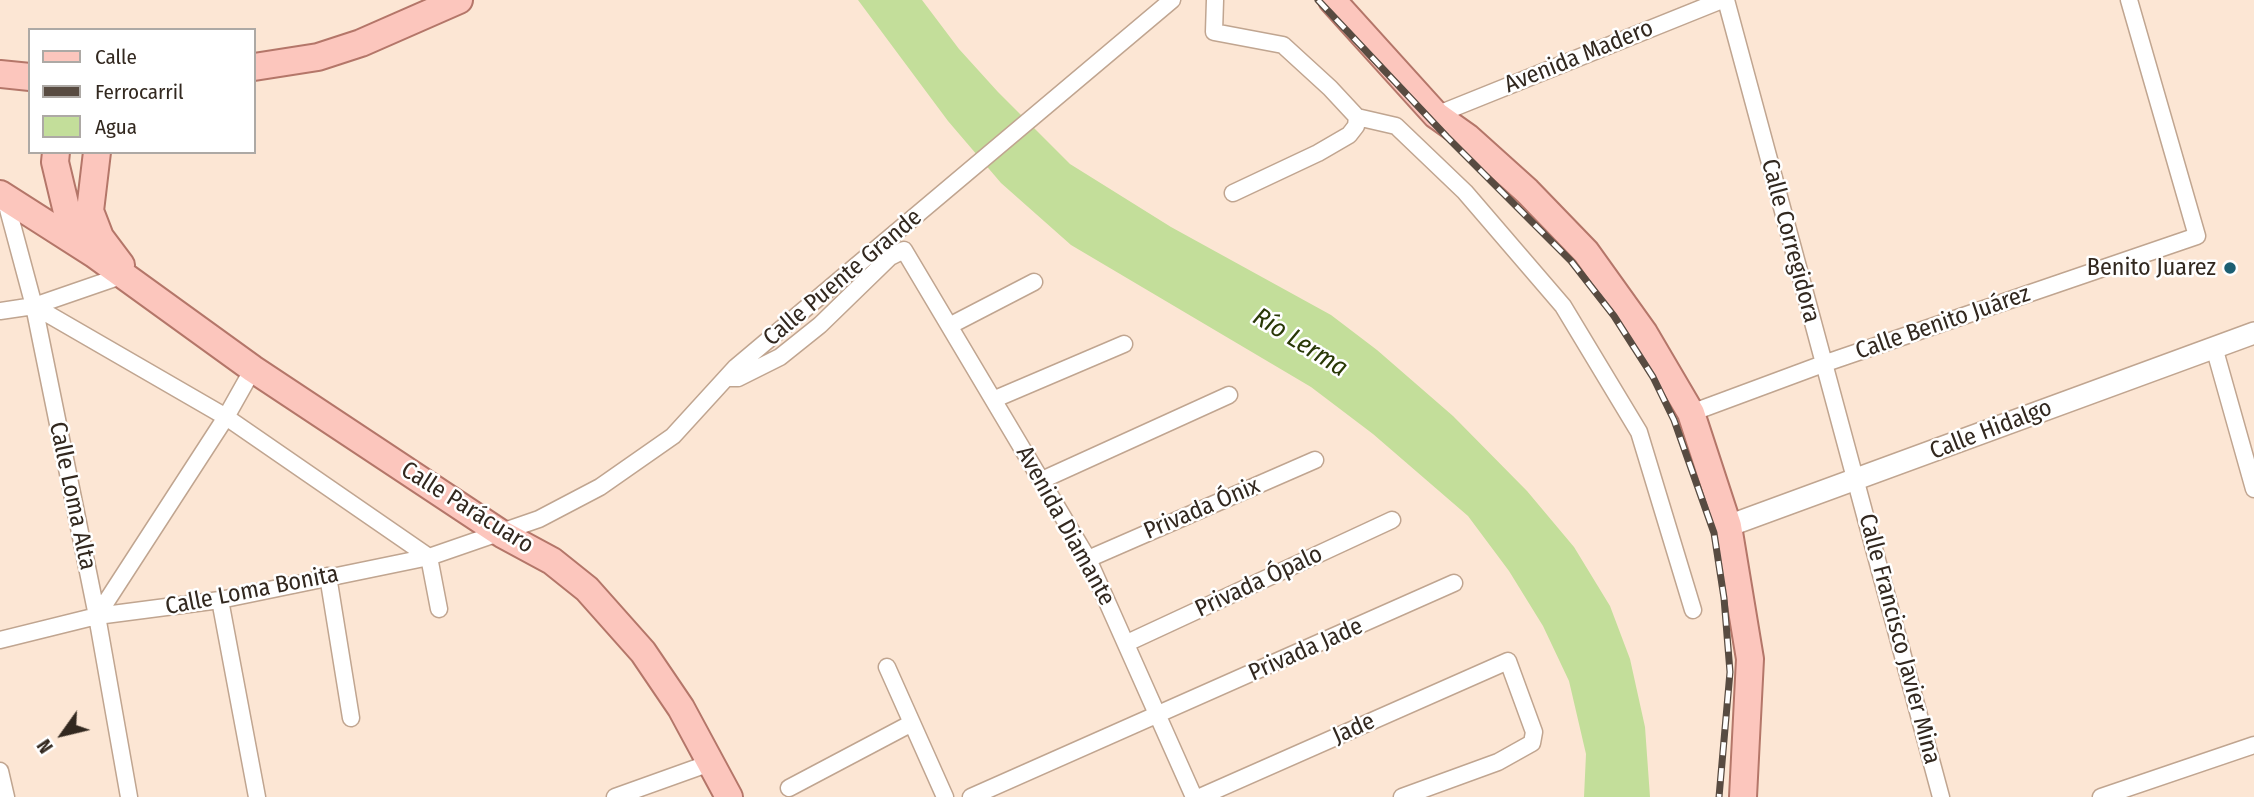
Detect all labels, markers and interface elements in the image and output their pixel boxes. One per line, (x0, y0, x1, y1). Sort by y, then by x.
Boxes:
street label: Avenida Madero (1500, 14, 1658, 100)
legend (28, 28, 256, 154)
text: Calle (95, 44, 137, 70)
text: Ferrocarril (95, 79, 184, 105)
text: Agua (95, 114, 137, 140)
street label: Calle Corregidora (1754, 156, 1826, 326)
street label: Calle Puente Grande (758, 203, 928, 353)
place label: Benito Juarez (2087, 254, 2216, 282)
marker: Benito Juarez (2222, 260, 2238, 276)
street label: Calle Benito Juárez (1852, 280, 2034, 366)
water label: Río Lerma (1247, 302, 1353, 384)
street label: Calle Hidalgo (1926, 394, 2056, 466)
street label: Calle Loma Alta (42, 419, 102, 573)
street label: Avenida Diamante (1009, 441, 1121, 611)
street label: Calle Parácuaro (395, 456, 539, 560)
street label: Privada Ónix (1140, 472, 1264, 546)
street label: Calle Francisco Javier Mina (1852, 511, 1946, 767)
street label: Privada Ópalo (1191, 540, 1327, 624)
street label: Calle Loma Bonita (163, 560, 341, 622)
street label: Privada Jade (1244, 612, 1368, 688)
north arrow (28, 699, 98, 769)
street label: Jade (1328, 707, 1380, 751)
text: N (32, 735, 58, 757)

